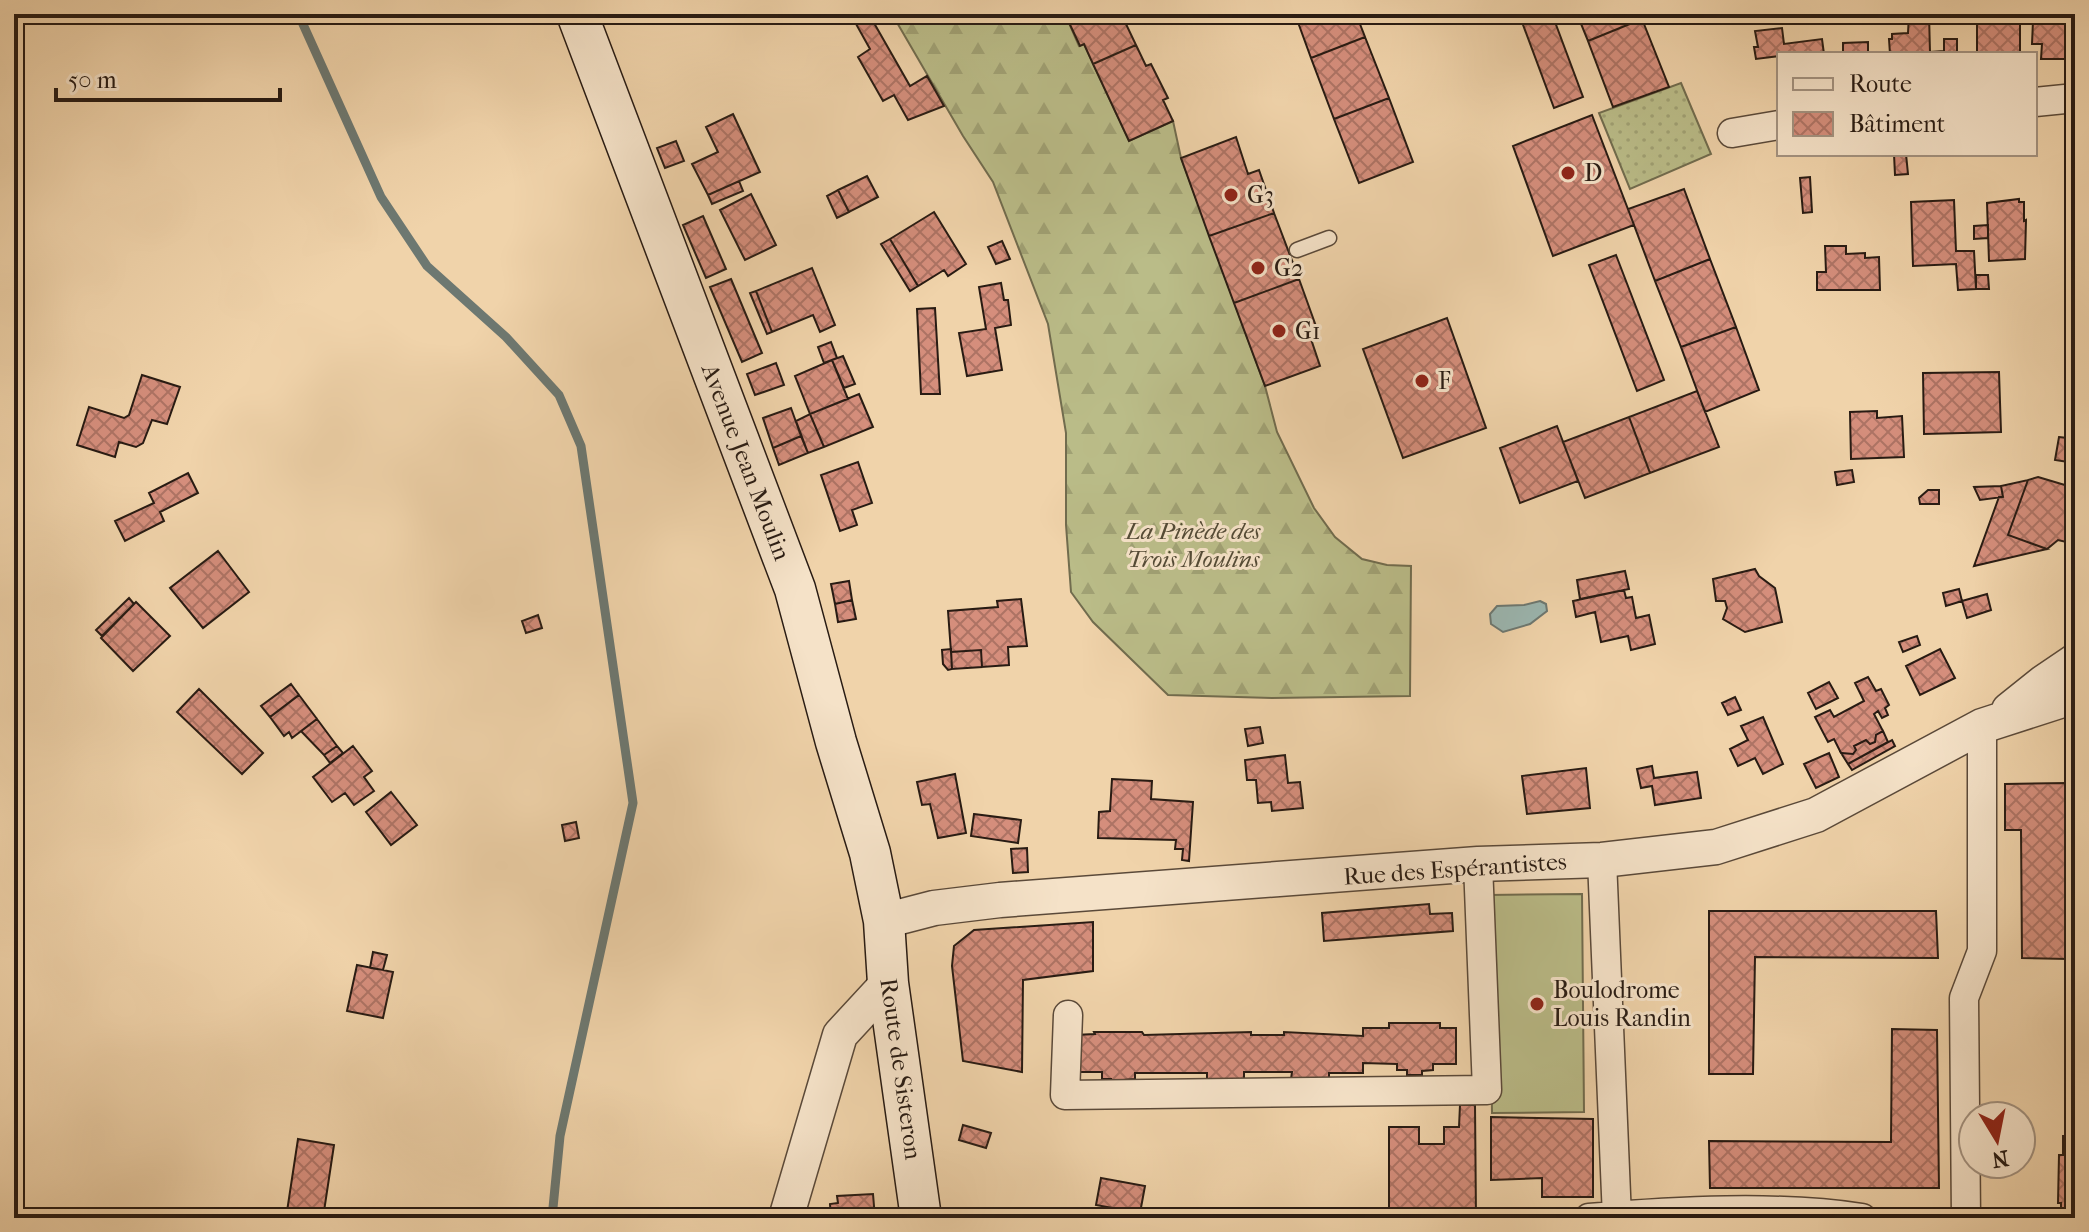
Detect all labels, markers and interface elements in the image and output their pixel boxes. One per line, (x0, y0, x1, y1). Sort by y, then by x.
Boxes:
scale bar (56, 52, 280, 102)
legend (1777, 52, 2037, 156)
text: 50 m (68, 66, 117, 94)
text: Route (1849, 70, 1912, 98)
text: Bâtiment (1849, 110, 1946, 138)
place label: D (1584, 159, 1602, 187)
marker: D (1559, 164, 1577, 182)
place label: G3 (1247, 181, 1274, 209)
marker: G3 (1222, 186, 1240, 204)
place label: G2 (1274, 254, 1303, 282)
marker: G2 (1249, 259, 1267, 277)
place label: G1 (1295, 317, 1321, 345)
marker: G1 (1270, 322, 1288, 340)
street label: Avenue Jean Moulin (695, 359, 796, 564)
place label: F (1438, 367, 1451, 395)
marker: F (1413, 372, 1431, 390)
park label: La Pinède des Trois Moulins (1124, 517, 1261, 573)
street label: Rue des Espérantistes (1342, 847, 1568, 891)
street label: Route de Sisteron (874, 976, 928, 1162)
place label: Boulodrome Louis Randin (1553, 976, 1691, 1032)
marker: Boulodrome Louis Randin (1528, 995, 1546, 1013)
north arrow (1957, 1100, 2037, 1180)
text: N (1990, 1144, 2011, 1173)

